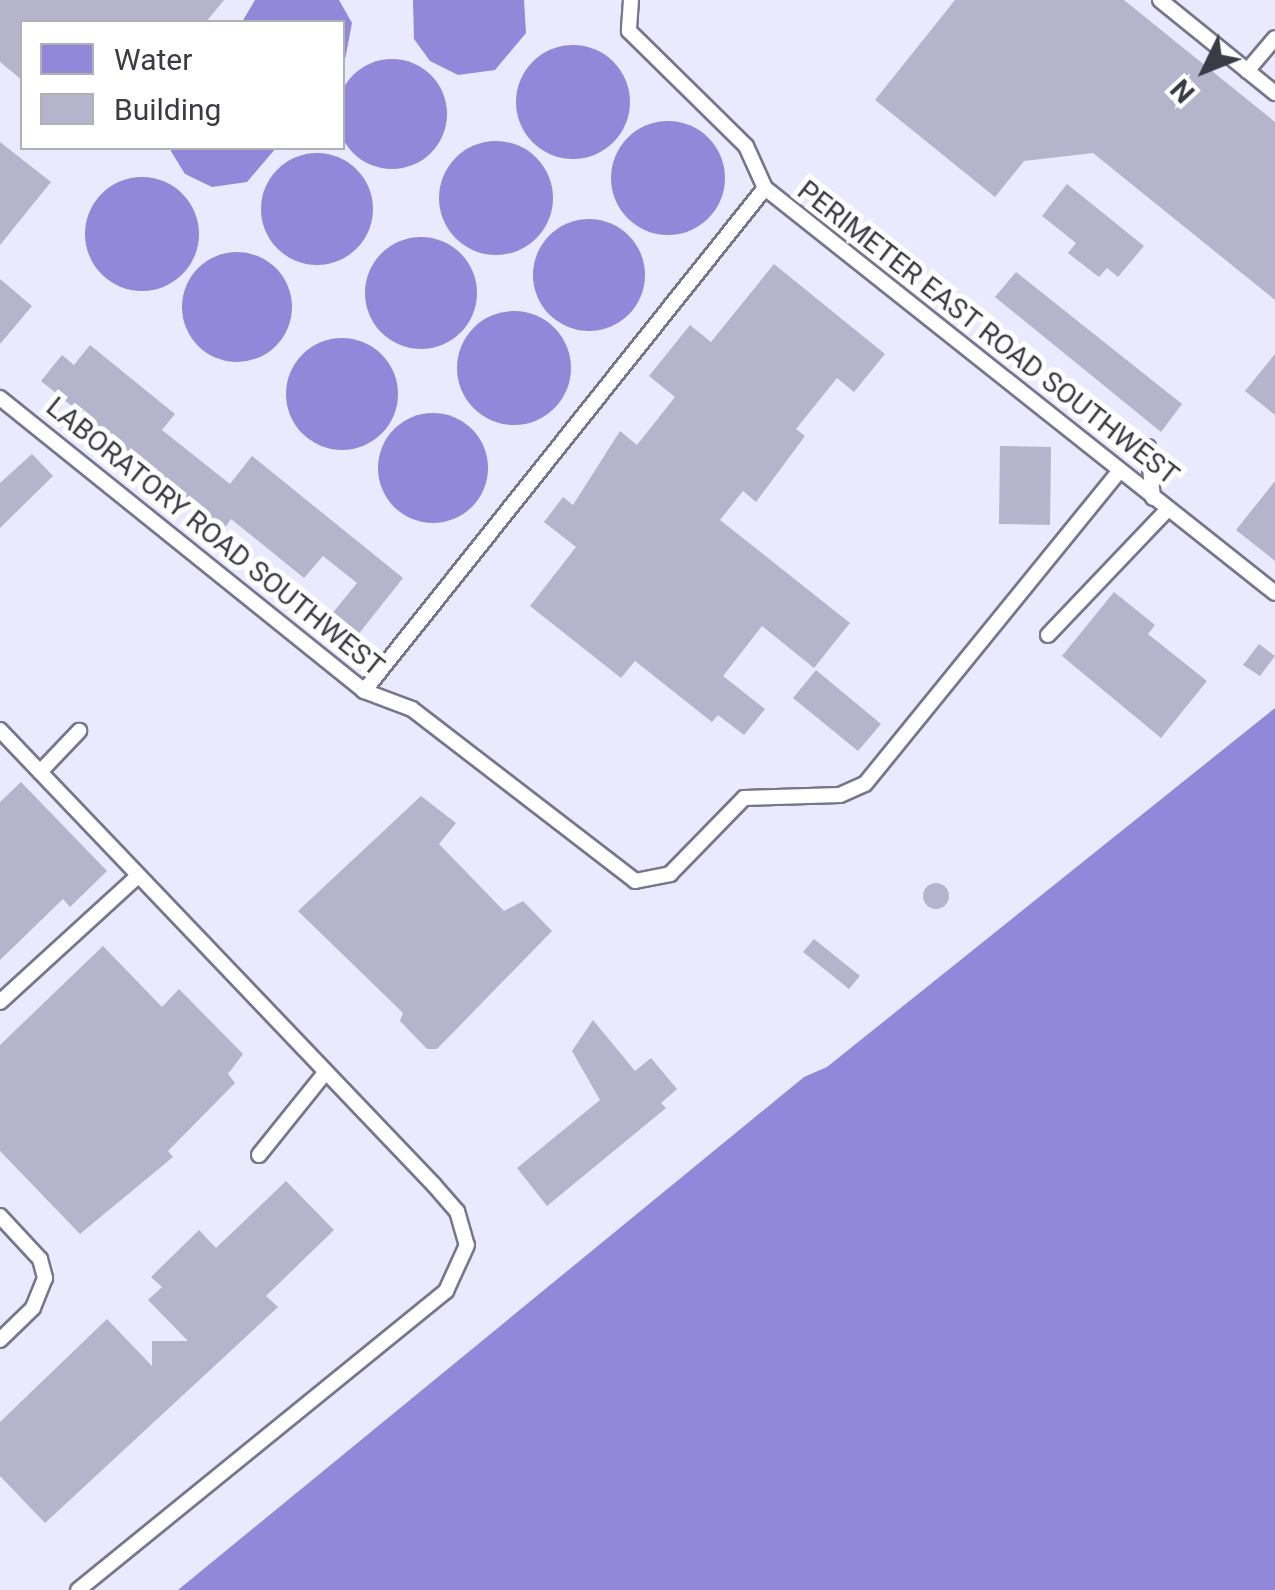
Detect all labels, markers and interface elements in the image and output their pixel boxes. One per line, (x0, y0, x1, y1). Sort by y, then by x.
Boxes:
legend (20, 20, 345, 150)
north arrow (1155, 20, 1255, 120)
text: Water (114, 42, 192, 77)
text: N (1164, 72, 1202, 109)
text: Building (114, 92, 221, 127)
street label: PERIMETER EAST ROAD SOUTHWEST (791, 174, 1185, 492)
street label: LABORATORY ROAD SOUTHWEST (39, 390, 391, 684)

